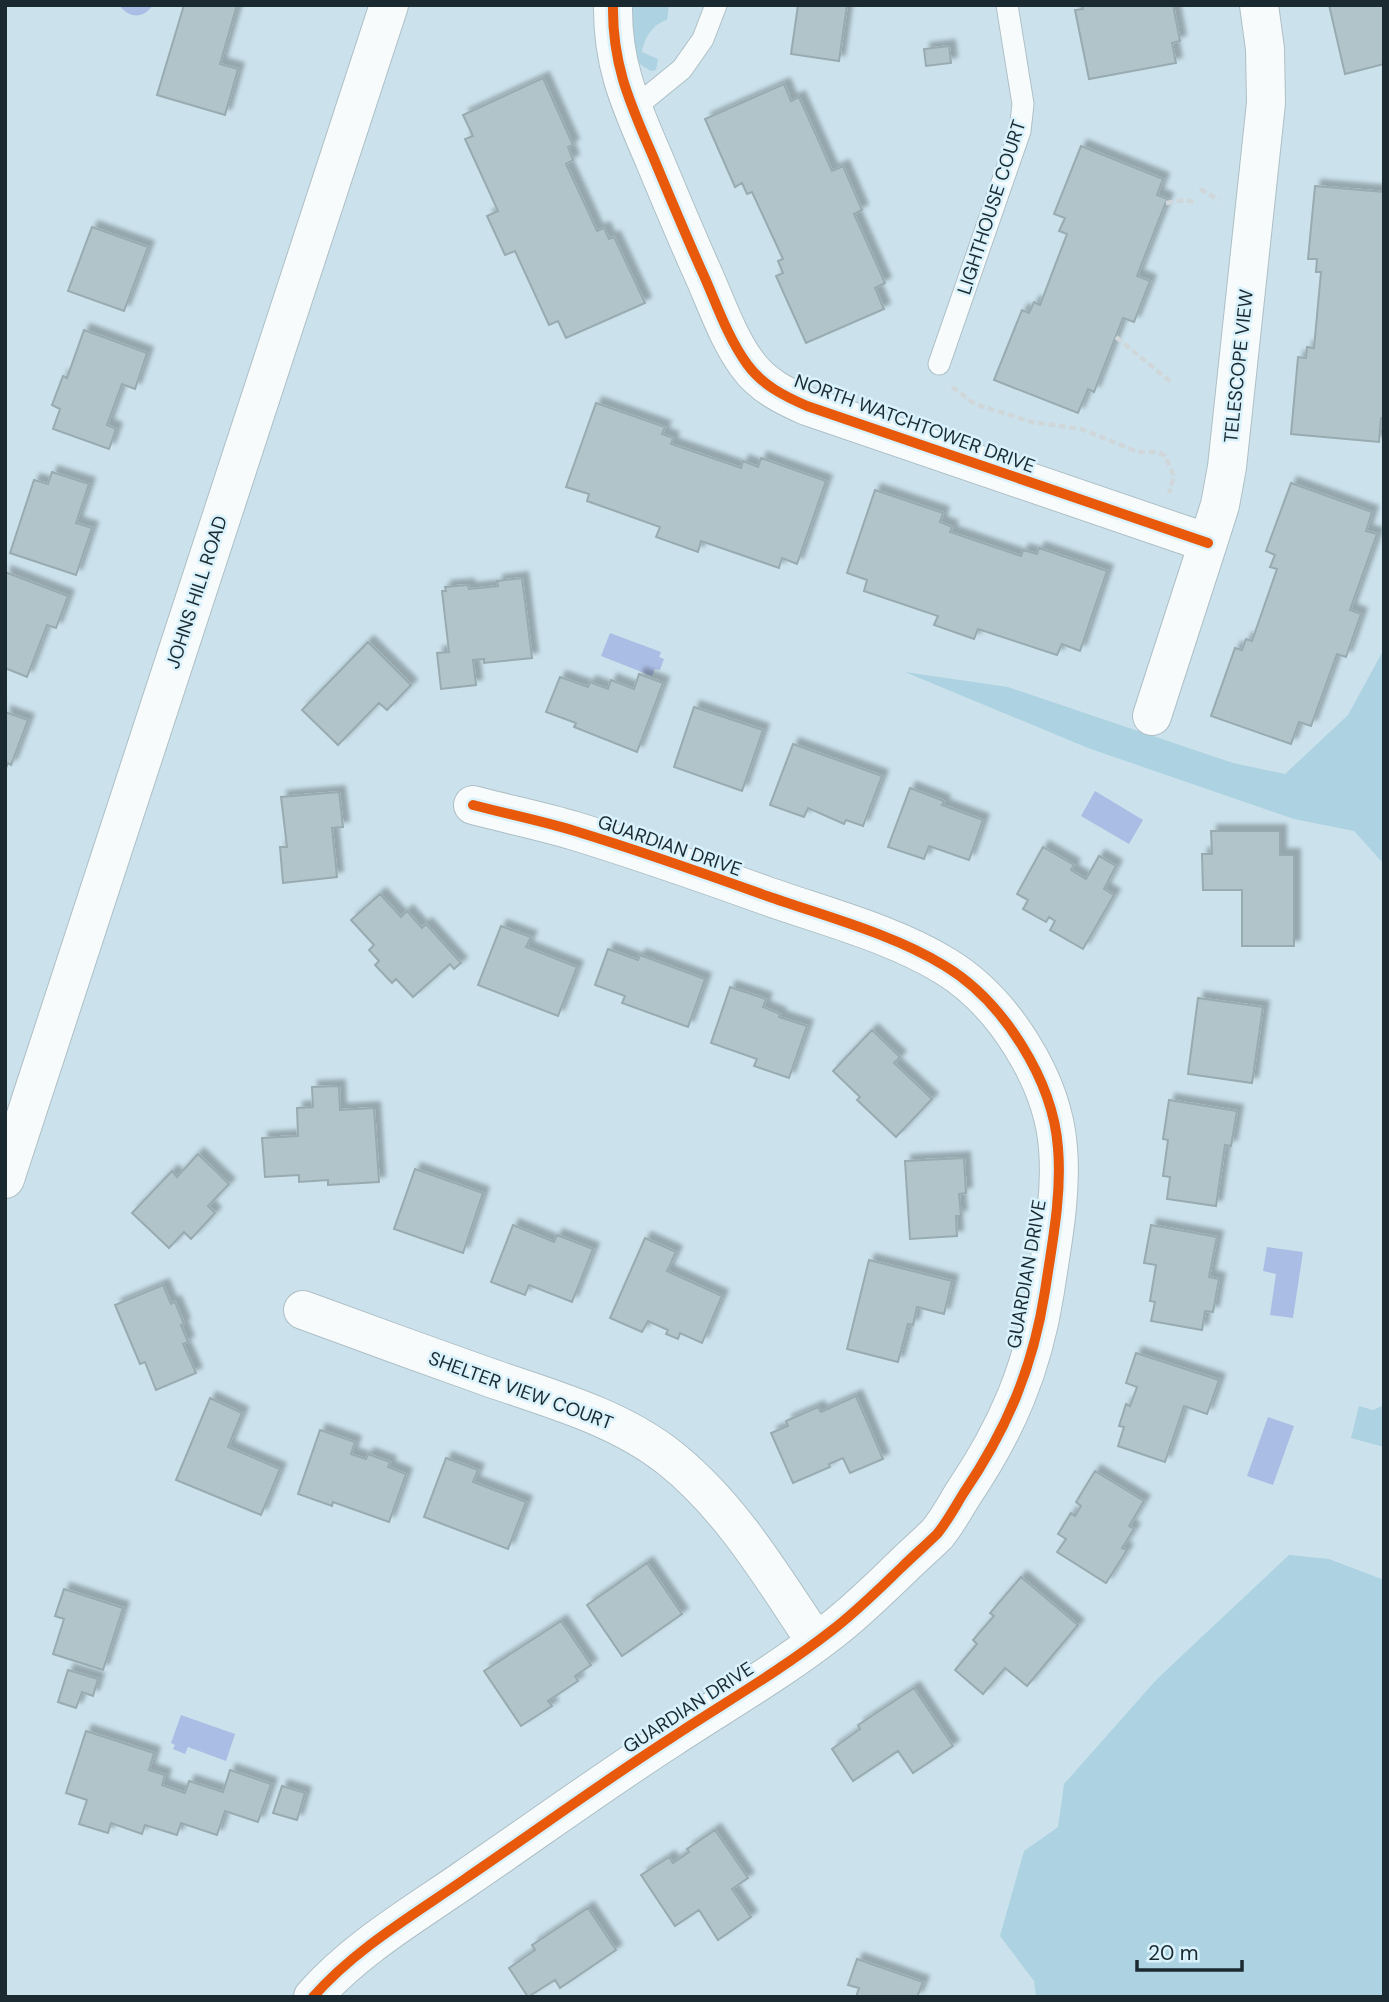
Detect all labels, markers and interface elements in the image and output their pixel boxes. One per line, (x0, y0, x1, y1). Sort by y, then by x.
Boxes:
street label: LIGHTHOUSE COURT (951, 116, 1032, 298)
street label: TELESCOPE VIEW (1218, 288, 1259, 444)
street label: NORTH WATCHTOWER DRIVE (791, 368, 1039, 479)
street label: JOHNS HILL ROAD (160, 512, 233, 672)
street label: GUARDIAN DRIVE (594, 809, 745, 882)
street label: GUARDIAN DRIVE (1001, 1198, 1052, 1350)
street label: SHELTER VIEW COURT (425, 1345, 617, 1436)
street label: GUARDIAN DRIVE (618, 1656, 758, 1759)
scale bar (1137, 1928, 1242, 1972)
text: 20 m (1148, 1939, 1199, 1967)

